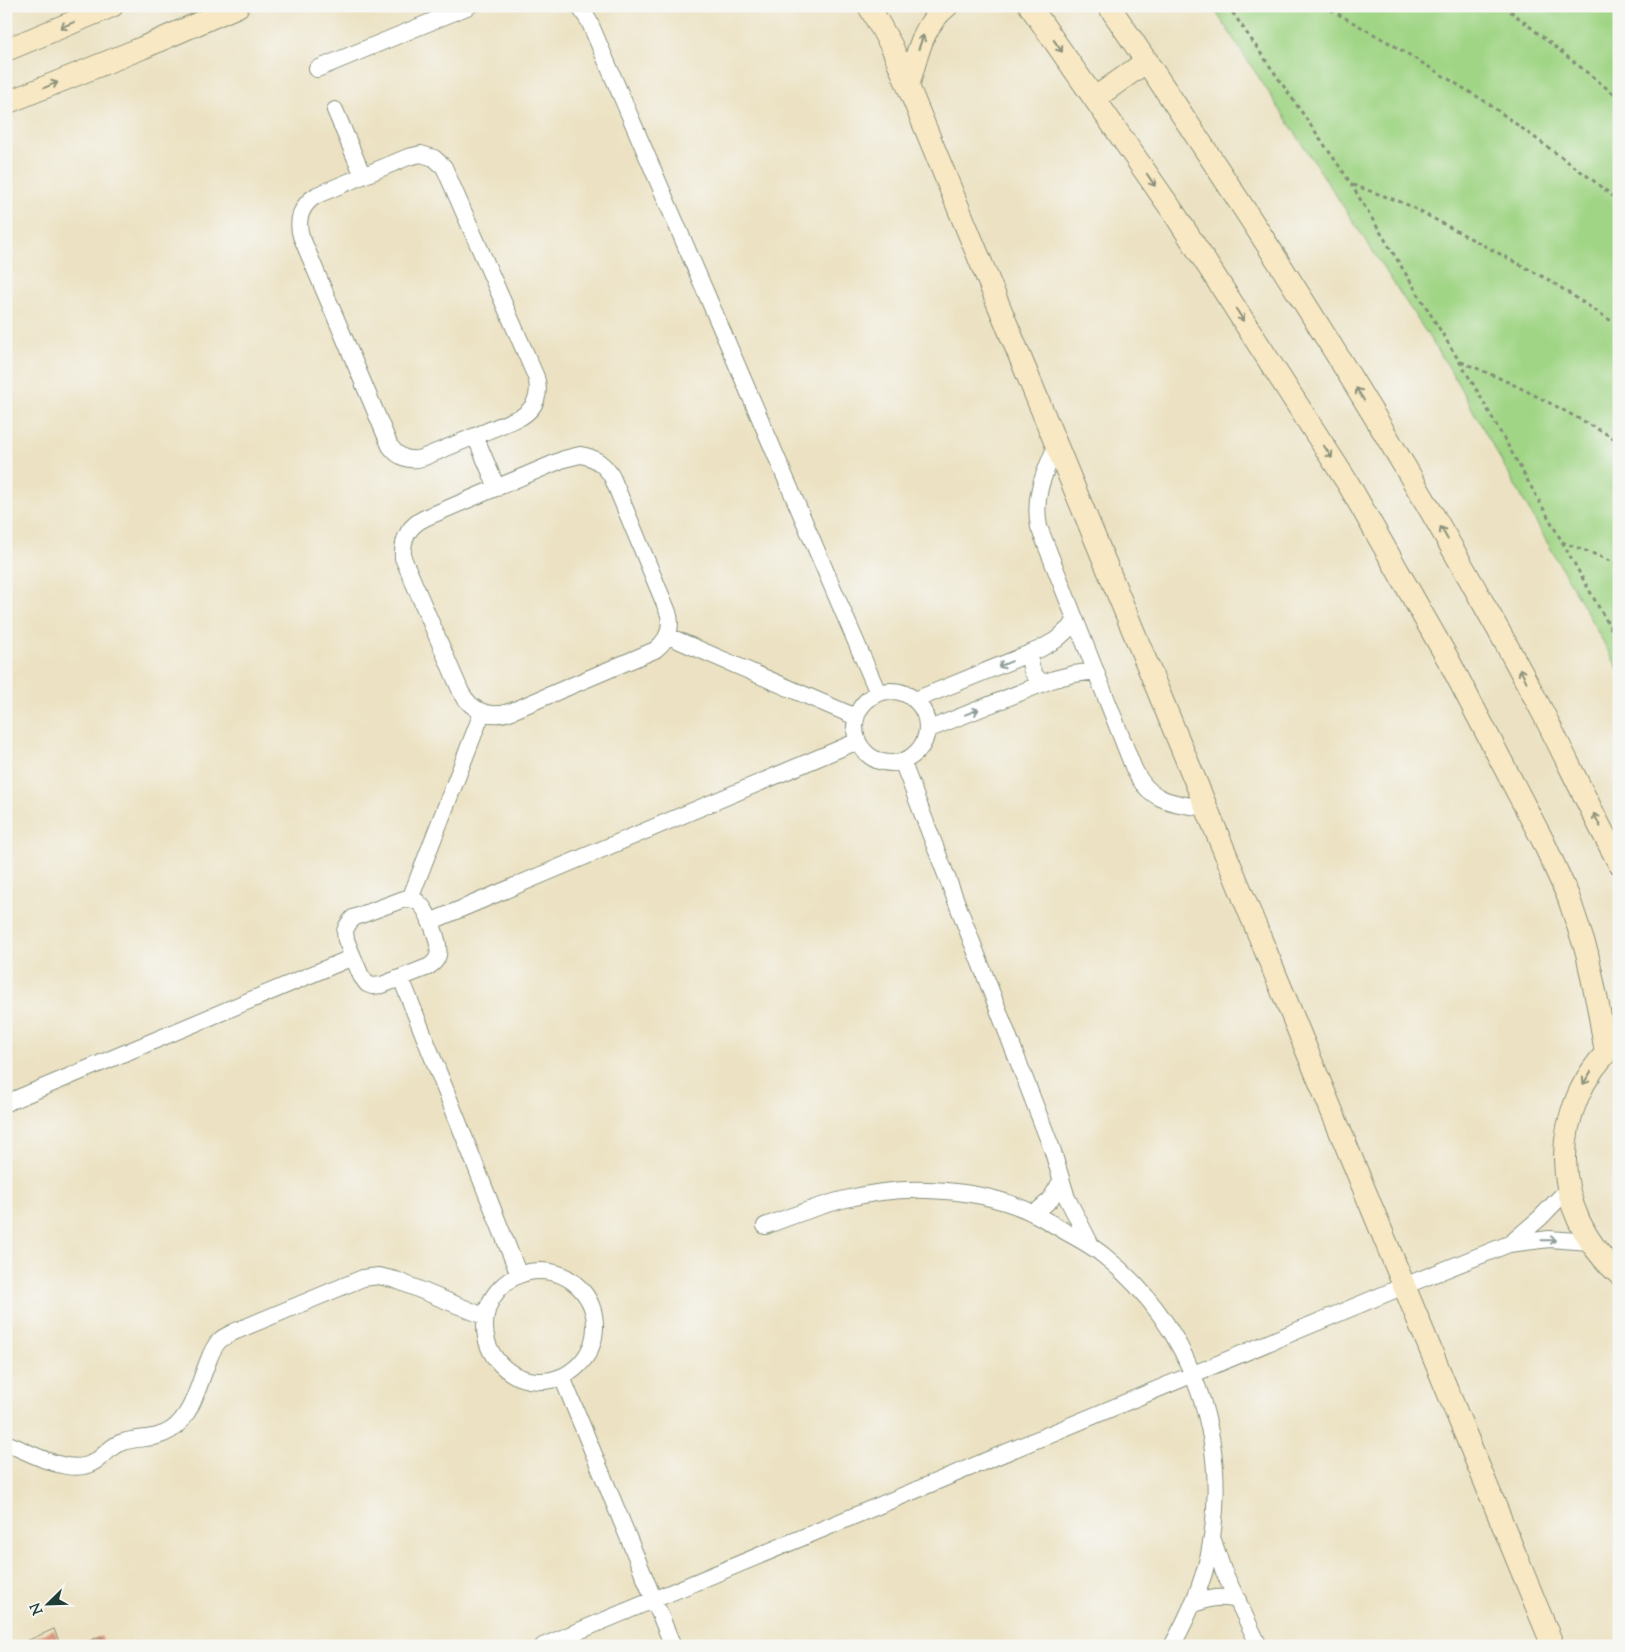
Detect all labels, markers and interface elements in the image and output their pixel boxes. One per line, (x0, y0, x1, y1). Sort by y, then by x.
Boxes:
one-way arrow (60, 21, 76, 30)
one-way arrow (917, 35, 926, 51)
one-way arrow (1053, 39, 1063, 53)
one-way arrow (43, 80, 58, 89)
one-way arrow (1146, 172, 1156, 186)
one-way arrow (1236, 308, 1246, 322)
one-way arrow (1355, 387, 1365, 401)
one-way arrow (1323, 445, 1333, 459)
one-way arrow (1438, 527, 1448, 541)
one-way arrow (998, 659, 1013, 669)
one-way arrow (1517, 668, 1527, 683)
one-way arrow (964, 707, 979, 716)
one-way arrow (1592, 813, 1601, 828)
one-way arrow (1582, 1070, 1592, 1084)
one-way arrow (1541, 1235, 1557, 1244)
north arrow (22, 1580, 72, 1630)
text: N (26, 1599, 49, 1617)

